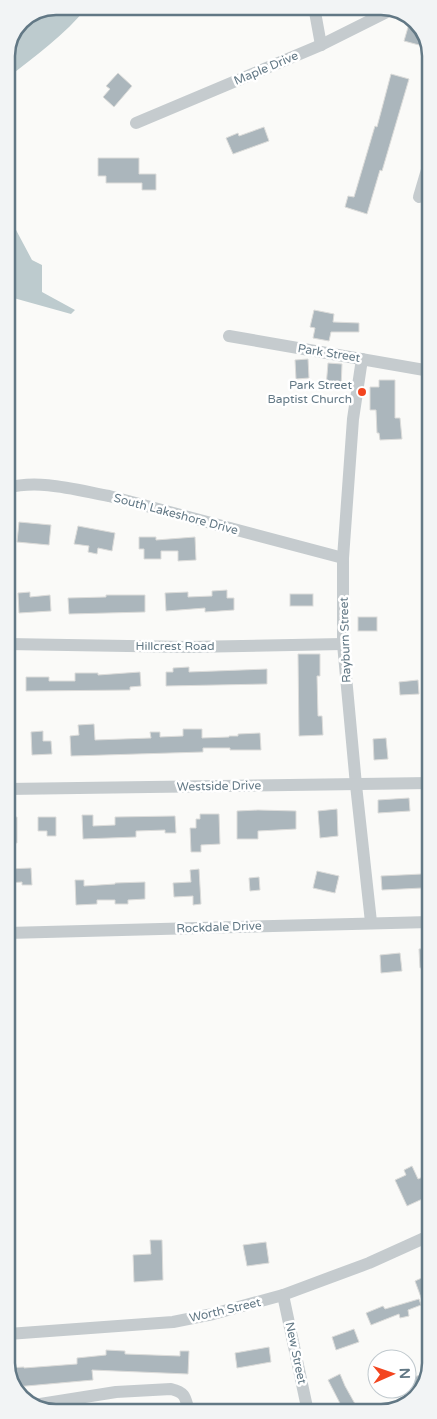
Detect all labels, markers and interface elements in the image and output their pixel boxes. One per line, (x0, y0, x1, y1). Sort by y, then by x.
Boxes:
street label: Maple Drive (232, 48, 300, 88)
street label: Park Street (297, 341, 362, 365)
place label: Park Street Baptist Church (267, 378, 352, 406)
marker: Park Street Baptist Church (356, 386, 368, 398)
street label: South Lakeshore Drive (112, 491, 240, 537)
street label: Rayburn Street (336, 596, 353, 683)
street label: Hillcrest Road (135, 639, 215, 653)
street label: Westside Drive (177, 778, 262, 794)
street label: Rockdale Drive (176, 919, 262, 935)
street label: Worth Street (188, 1295, 262, 1325)
street label: New Street (283, 1321, 309, 1386)
north arrow (367, 1349, 417, 1399)
text: N (396, 1368, 413, 1379)

